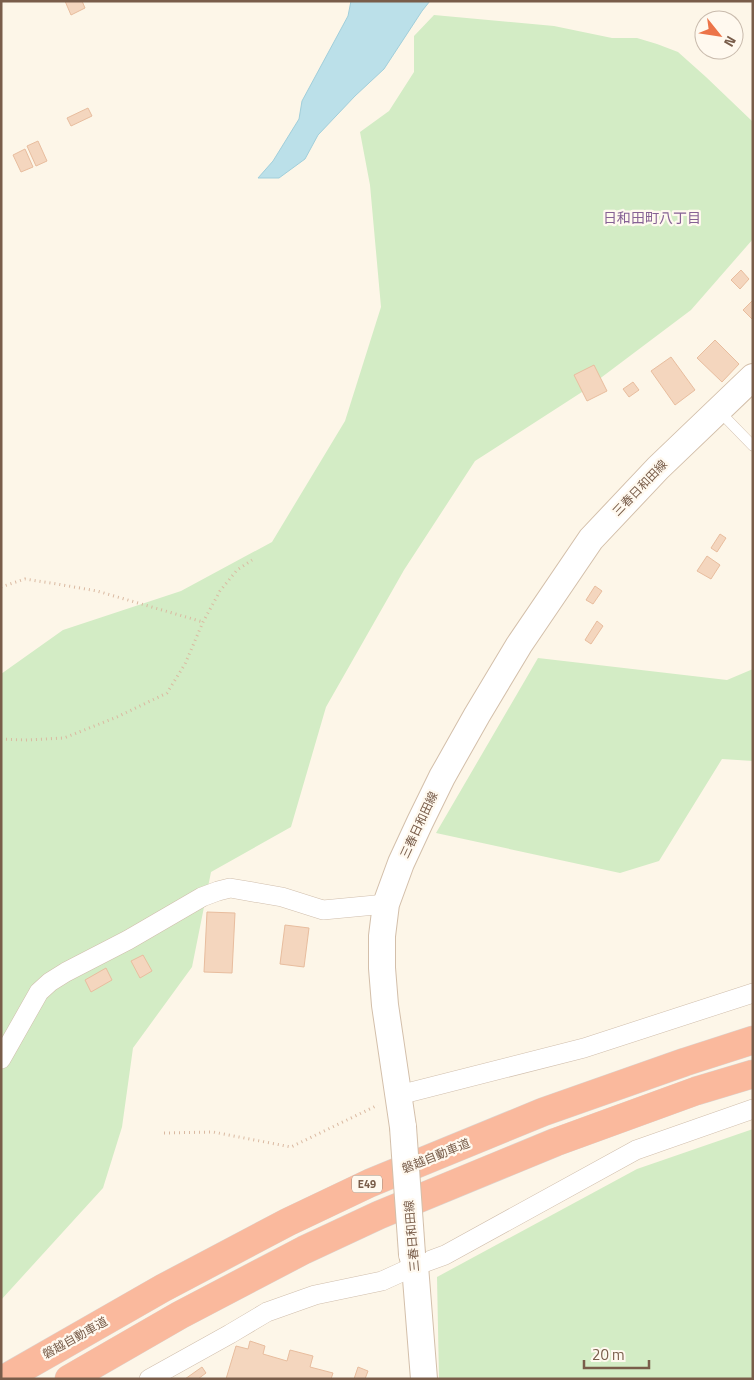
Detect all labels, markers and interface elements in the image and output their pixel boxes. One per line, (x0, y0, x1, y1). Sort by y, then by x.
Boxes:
north arrow (694, 10, 744, 60)
text: N (719, 32, 742, 51)
district label: 日和田町八丁目 (603, 207, 701, 228)
street label: 三春日和田線 (608, 455, 671, 520)
street label: 三春日和田線 (395, 788, 442, 861)
street label: 磐越自動車道 (399, 1133, 473, 1178)
road number: E49 (352, 1176, 382, 1192)
street label: 三春日和田線 (399, 1199, 424, 1273)
street label: 磐越自動車道 (39, 1312, 111, 1363)
scale bar (584, 1338, 649, 1370)
text: 20 m (592, 1343, 625, 1366)

